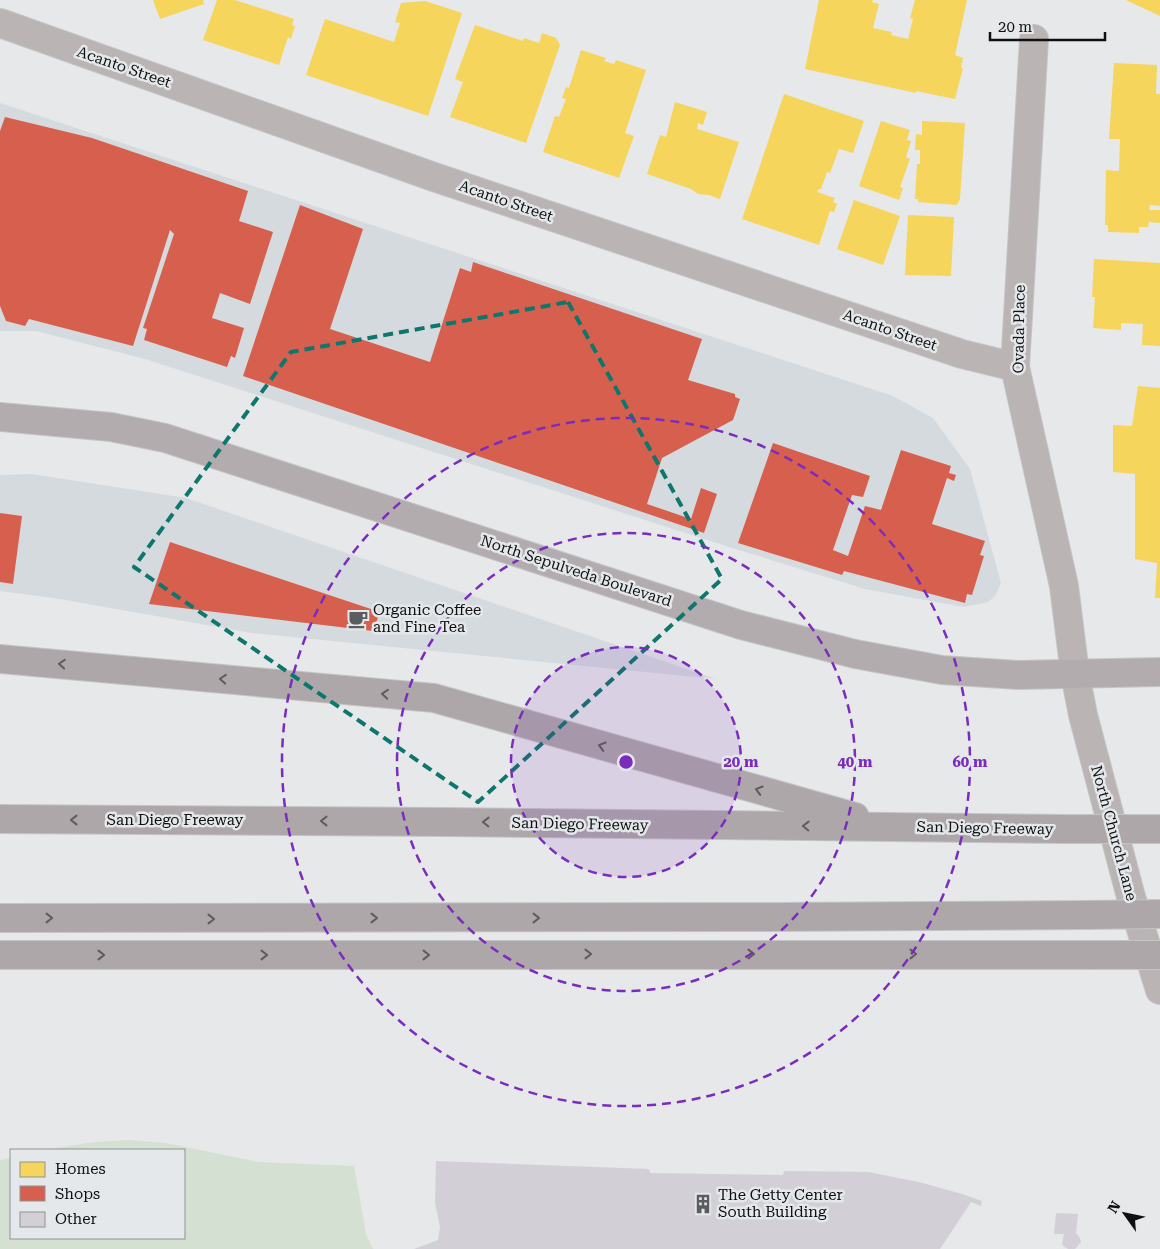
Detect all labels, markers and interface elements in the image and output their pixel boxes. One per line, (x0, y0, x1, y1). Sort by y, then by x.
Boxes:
scale bar (990, 10, 1105, 42)
text: 20 m (998, 18, 1033, 36)
street label: Acanto Street (75, 43, 174, 92)
street label: Acanto Street (457, 177, 556, 226)
street label: Ovada Place (1009, 285, 1029, 373)
street label: Acanto Street (841, 306, 940, 355)
street label: North Sepulveda Boulevard (478, 532, 674, 611)
place label: Organic Coffee and Fine Tea (373, 601, 481, 636)
cafe icon: Organic Coffee and Fine Tea (347, 608, 369, 630)
one-way arrow (57, 659, 65, 670)
one-way arrow (219, 674, 227, 685)
one-way arrow (381, 689, 389, 700)
one-way arrow (598, 741, 607, 752)
centre of rings (617, 753, 635, 771)
text: 20 m (723, 753, 759, 771)
text: 40 m (837, 753, 873, 771)
text: 60 m (952, 753, 988, 771)
street label: North Church Lane (1087, 763, 1141, 903)
one-way arrow (755, 786, 763, 796)
street label: San Diego Freeway (107, 811, 244, 829)
street label: San Diego Freeway (511, 814, 649, 834)
one-way arrow (69, 815, 77, 825)
one-way arrow (319, 816, 327, 826)
one-way arrow (482, 817, 490, 828)
street label: San Diego Freeway (916, 818, 1054, 838)
one-way arrow (802, 821, 810, 831)
one-way arrow (45, 913, 53, 923)
one-way arrow (370, 913, 378, 923)
one-way arrow (532, 913, 540, 923)
one-way arrow (208, 914, 215, 924)
one-way arrow (585, 949, 593, 959)
one-way arrow (748, 949, 755, 959)
one-way arrow (910, 949, 918, 959)
one-way arrow (98, 950, 105, 960)
one-way arrow (260, 950, 268, 960)
one-way arrow (422, 950, 430, 960)
legend (10, 1149, 185, 1239)
text: Homes (55, 1160, 106, 1178)
text: Shops (55, 1185, 100, 1203)
place label: The Getty Center South Building (718, 1186, 843, 1221)
north arrow (1100, 1189, 1150, 1239)
building icon: The Getty Center South Building (692, 1193, 714, 1215)
text: N (1104, 1198, 1124, 1216)
text: Other (55, 1210, 97, 1228)

